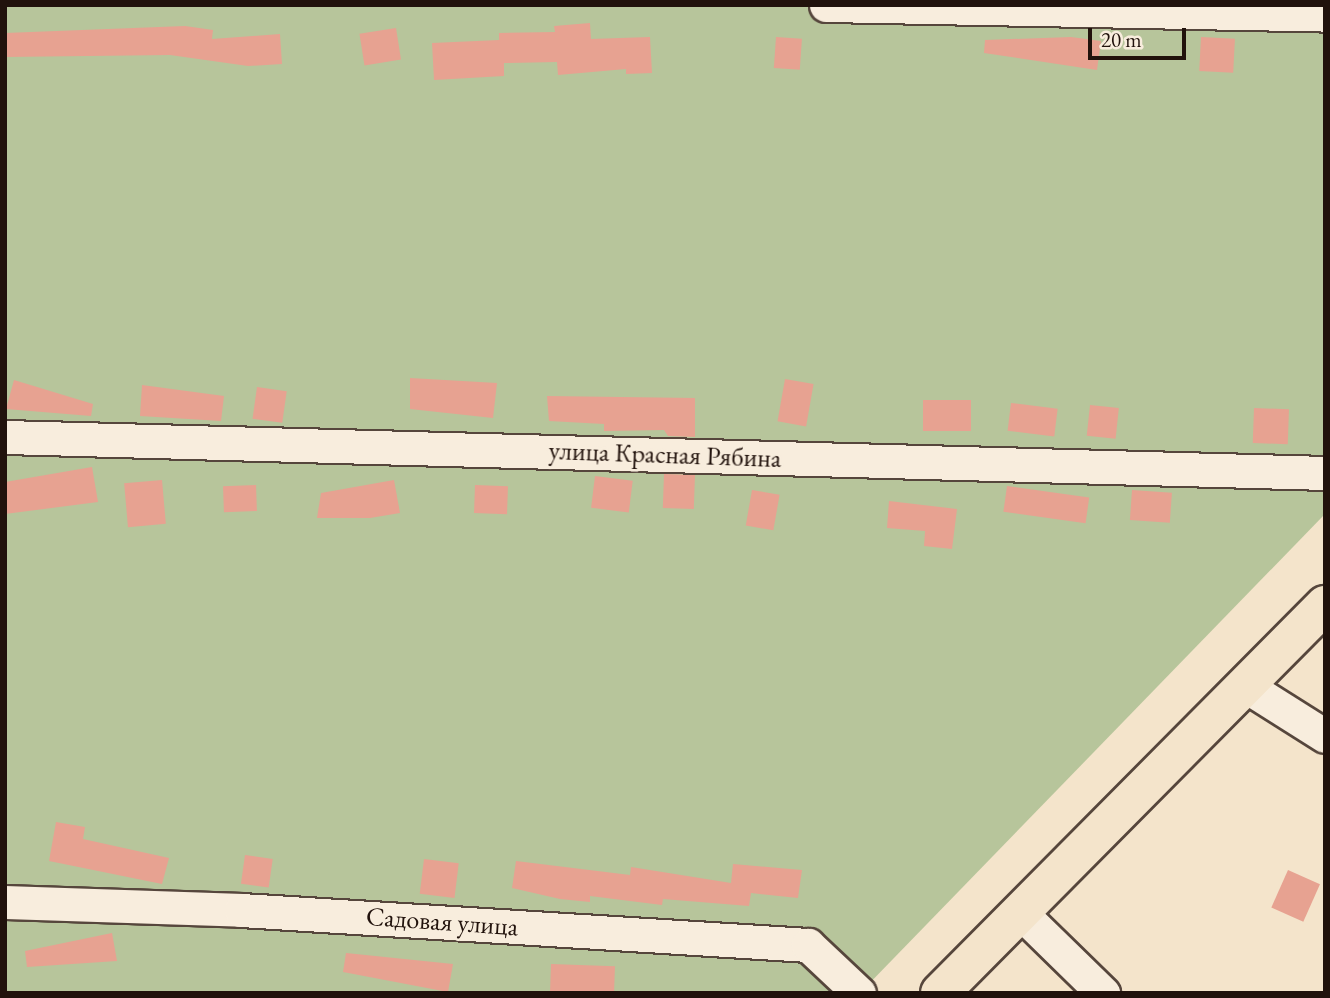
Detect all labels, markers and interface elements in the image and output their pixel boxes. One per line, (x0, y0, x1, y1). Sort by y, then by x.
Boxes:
scale bar (1092, 14, 1190, 58)
text: 20 m (1101, 26, 1142, 53)
street label: улица Красная Рябина (548, 435, 782, 475)
street label: Садовая улица (365, 901, 519, 943)

